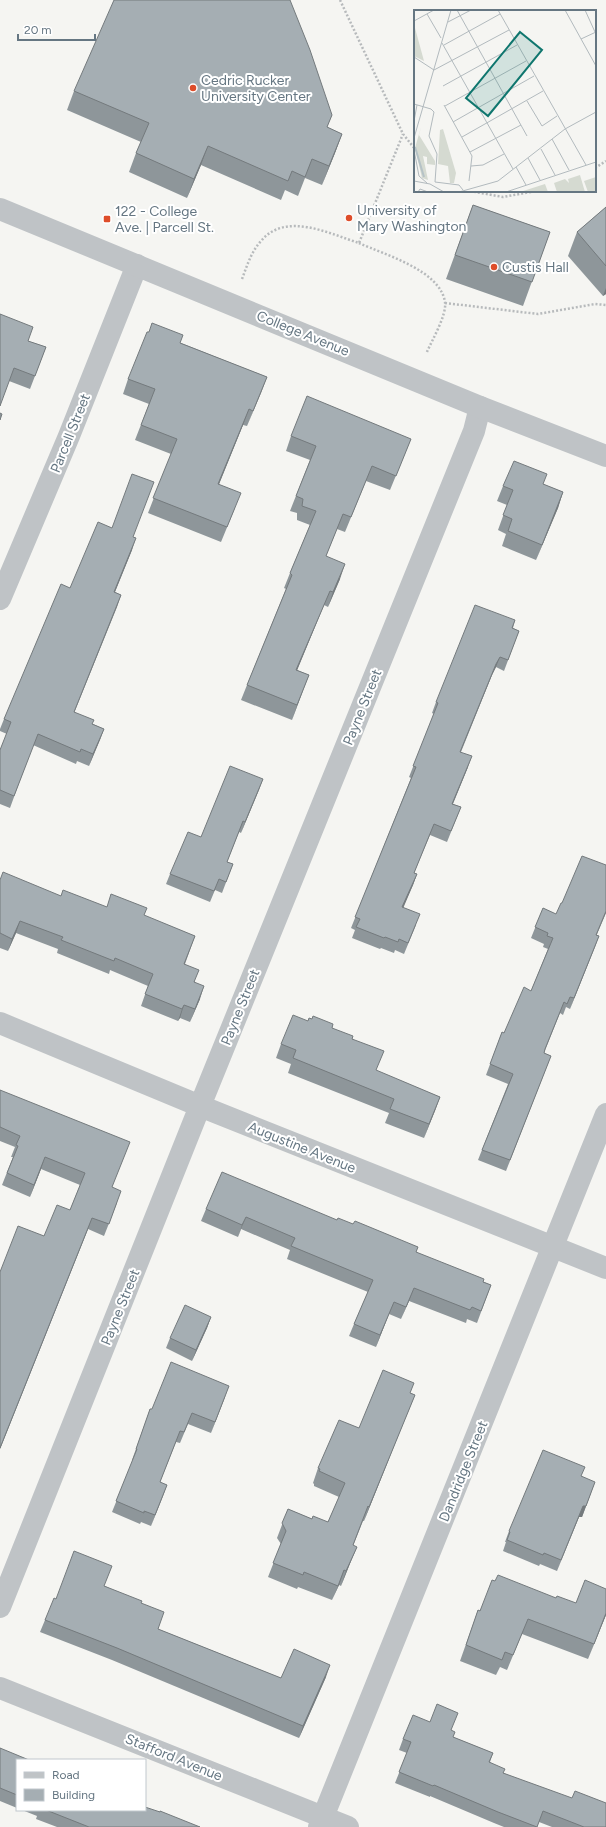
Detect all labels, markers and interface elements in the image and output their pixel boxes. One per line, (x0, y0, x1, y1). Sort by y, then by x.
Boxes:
inset map (414, 10, 596, 192)
scale bar (18, 16, 95, 42)
text: 20 m (24, 23, 52, 37)
place label: Cedric Rucker University Center (201, 72, 311, 105)
marker: Cedric Rucker University Center (188, 83, 198, 93)
place label: University of Mary Washington (357, 202, 467, 235)
place label: 122 - College Ave. | Parcell St. (115, 203, 214, 236)
marker: University of Mary Washington (344, 213, 354, 223)
marker: 122 - College Ave. | Parcell St. (102, 214, 112, 224)
place label: Custis Hall (502, 259, 569, 276)
marker: Custis Hall (489, 262, 499, 272)
street label: College Avenue (254, 307, 352, 360)
street label: Parcell Street (47, 391, 94, 475)
street label: Payne Street (340, 667, 385, 748)
street label: Payne Street (218, 967, 263, 1048)
street label: Augustine Avenue (245, 1118, 358, 1177)
street label: Payne Street (98, 1267, 143, 1348)
street label: Dandridge Street (435, 1418, 491, 1524)
street label: Stafford Avenue (123, 1730, 225, 1785)
legend (16, 1759, 146, 1811)
text: Road (52, 1768, 80, 1782)
text: Building (52, 1788, 95, 1802)

